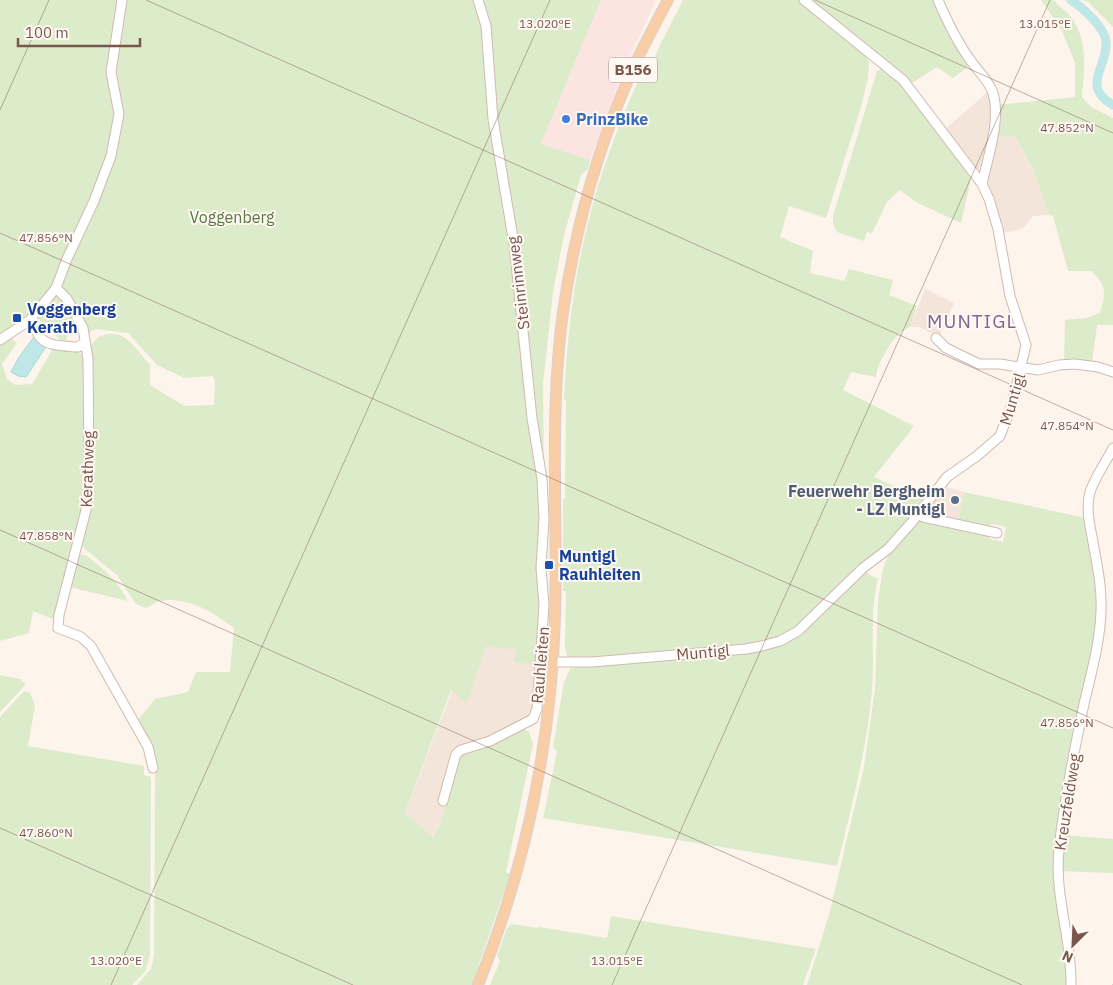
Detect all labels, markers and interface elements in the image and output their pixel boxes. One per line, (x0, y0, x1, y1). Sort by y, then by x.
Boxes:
scale bar (18, 15, 140, 47)
text: 13.020°E (519, 16, 571, 31)
text: 13.015°E (1019, 16, 1071, 31)
text: 100 m (25, 23, 69, 42)
road number: B156 (609, 58, 657, 82)
place label: PrinzBike (576, 109, 648, 129)
marker: PrinzBike (560, 113, 572, 125)
text: 47.852°N (1040, 120, 1094, 135)
park label: Voggenberg (190, 207, 275, 227)
text: 47.856°N (19, 230, 73, 245)
street label: Steinrinnweg (502, 235, 534, 331)
place label: Voggenberg Kerath (27, 299, 116, 337)
district label: MUNTIGL (927, 309, 1017, 333)
marker: Voggenberg Kerath (11, 312, 23, 324)
street label: Muntigl (995, 370, 1029, 428)
text: 47.854°N (1040, 418, 1094, 433)
street label: Kerathweg (76, 430, 98, 508)
place label: Feuerwehr Bergheim - LZ Muntigl (788, 481, 945, 519)
marker: Feuerwehr Bergheim - LZ Muntigl (949, 494, 961, 506)
text: 47.858°N (19, 528, 73, 543)
place label: Muntigl Rauhleiten (559, 546, 641, 584)
marker: Muntigl Rauhleiten (543, 559, 555, 571)
street label: Rauhleiten (527, 626, 553, 704)
street label: Muntigl (675, 640, 731, 664)
text: 47.856°N (1040, 715, 1094, 730)
street label: Kreuzfeldweg (1049, 751, 1085, 852)
text: 47.860°N (19, 825, 73, 840)
north arrow (1048, 920, 1098, 970)
text: N (1059, 947, 1076, 967)
text: 13.020°E (90, 953, 142, 968)
text: 13.015°E (591, 953, 643, 968)

